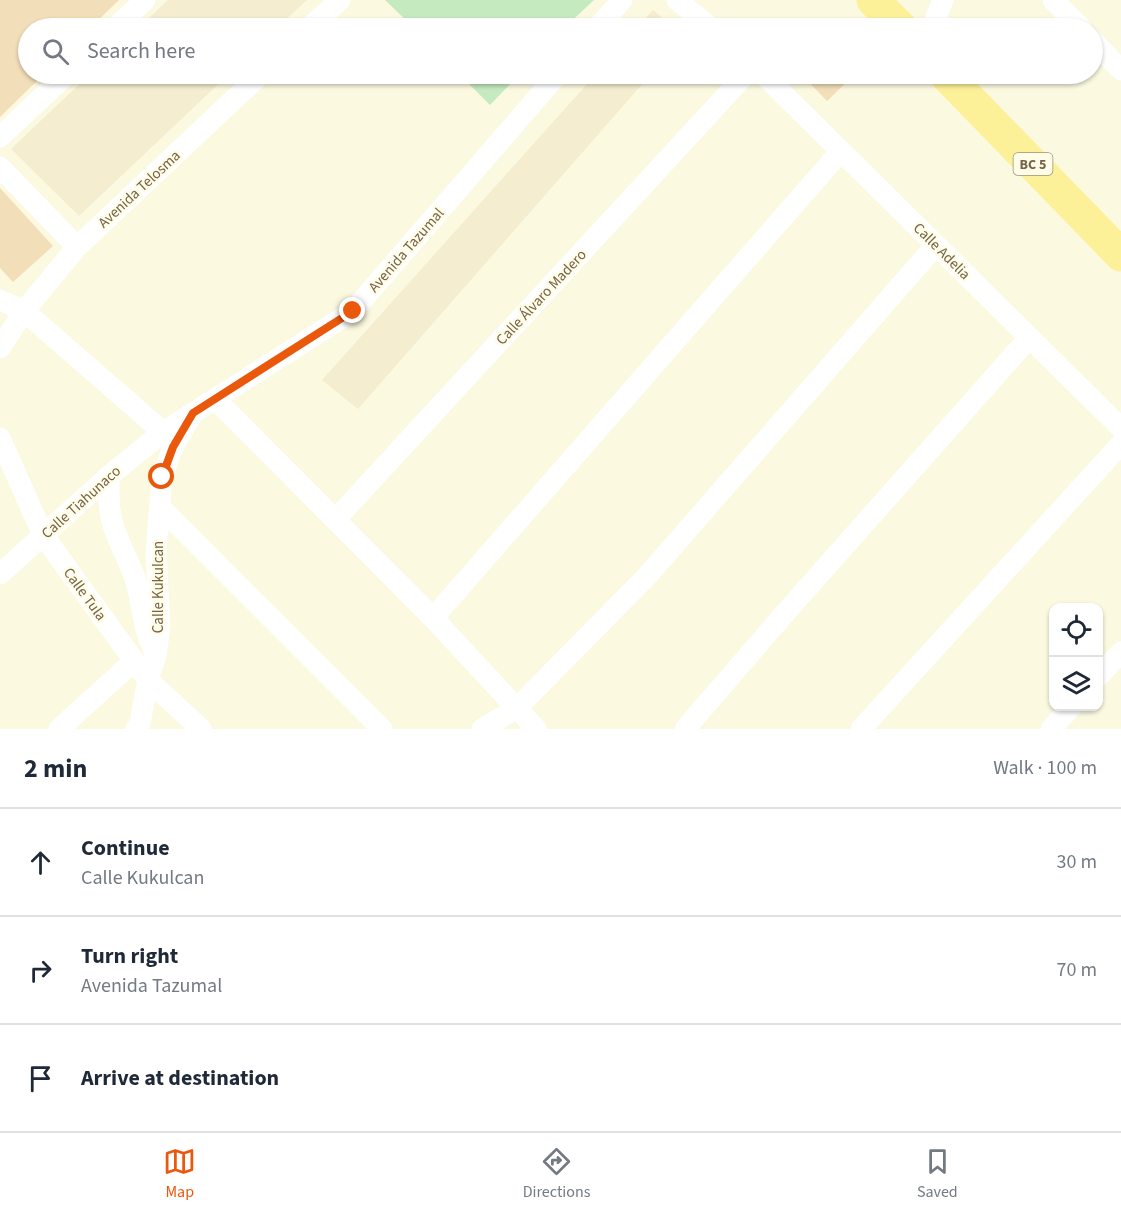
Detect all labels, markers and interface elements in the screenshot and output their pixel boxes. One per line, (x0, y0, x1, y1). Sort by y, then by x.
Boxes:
search box (18, 18, 1103, 84)
icon: search (39, 35, 72, 68)
text: Search here (87, 35, 195, 67)
street label: Avenida Telosma (93, 146, 185, 233)
road number: BC 5 (1014, 153, 1052, 175)
street label: Avenida Tazumal (364, 203, 449, 297)
street label: Calle Adelia (908, 218, 975, 285)
street label: Calle Álvaro Madero (491, 245, 591, 350)
route end (339, 297, 365, 323)
street label: Calle Tiahunaco (37, 461, 126, 544)
route start (148, 463, 174, 489)
street label: Calle Kukulcan (148, 541, 169, 633)
street label: Calle Tula (58, 563, 111, 625)
map controls (1049, 603, 1103, 711)
button: locate (1049, 603, 1103, 657)
button: layers (1049, 657, 1103, 711)
text: 2 min (24, 750, 87, 787)
text: Walk · 100 m (993, 754, 1097, 782)
text: Continue (81, 832, 170, 864)
icon: ahead (24, 846, 57, 879)
text: 30 m (1057, 848, 1097, 876)
text: Calle Kukulcan (81, 864, 204, 892)
text: Turn right (81, 940, 178, 972)
icon: right (24, 954, 57, 987)
text: 70 m (1057, 956, 1097, 984)
text: Avenida Tazumal (81, 972, 222, 1000)
icon: arrive (24, 1062, 57, 1095)
text: Arrive at destination (81, 1062, 279, 1094)
tab: Map (163, 1145, 196, 1203)
tab: Directions (523, 1145, 590, 1203)
tab: Saved (917, 1145, 958, 1203)

